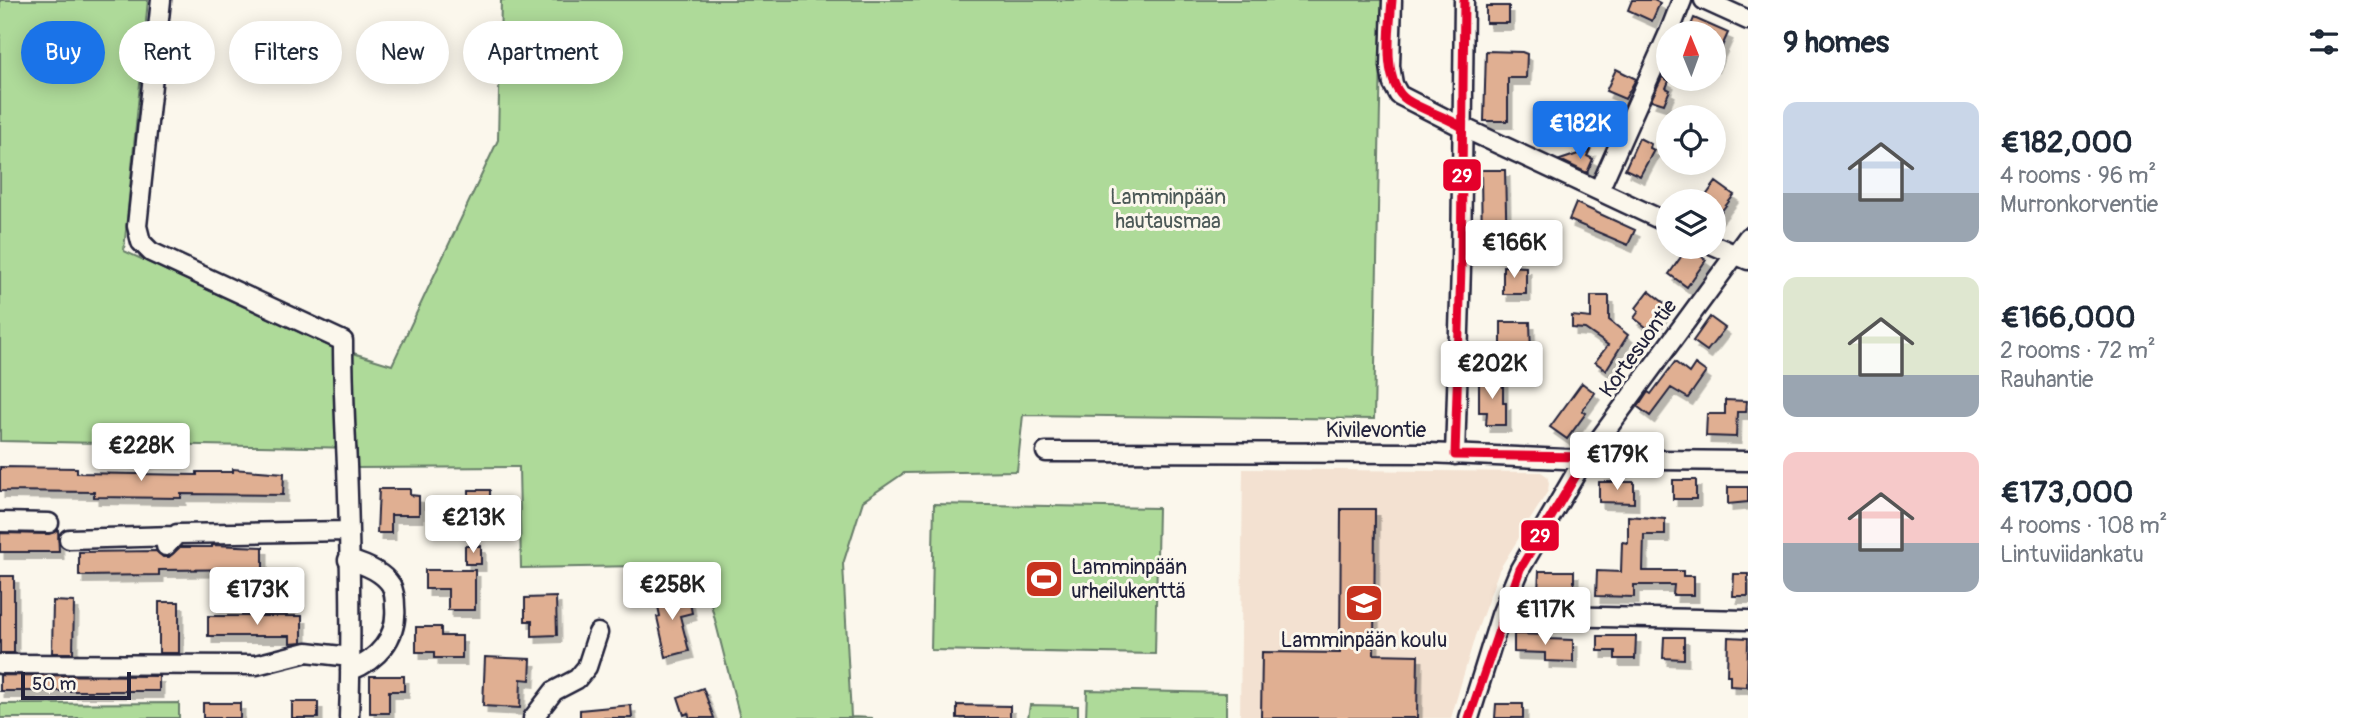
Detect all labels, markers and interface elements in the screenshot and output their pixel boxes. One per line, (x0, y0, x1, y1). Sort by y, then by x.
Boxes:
chip: Buy (21, 21, 105, 84)
chip: Rent (119, 21, 215, 84)
chip: Filters (229, 21, 342, 84)
chip: New (356, 21, 449, 84)
chip: Apartment (463, 21, 623, 84)
north arrow (1656, 21, 1726, 91)
map controls (1656, 21, 1726, 259)
icon: filters (2305, 23, 2343, 61)
text: 9 homes (1783, 24, 1889, 61)
pin: €182K (1531, 102, 1629, 161)
button: locate (1656, 105, 1726, 175)
text: €182K (1549, 109, 1611, 138)
text: €182,000 (2000, 124, 2133, 161)
icon: home (1839, 130, 1923, 214)
line badge: 29 (1442, 158, 1482, 192)
text: 4 rooms · 96 m² (2000, 161, 2156, 190)
text: 29 (1452, 164, 1472, 188)
park label: Lamminpään hautausmaa (1110, 184, 1226, 235)
button: layers (1656, 189, 1726, 259)
text: Murronkorventie (2000, 190, 2158, 219)
pin: €166K (1465, 220, 1563, 280)
text: €166K (1482, 228, 1546, 257)
street label: Kortesuontie (1594, 293, 1684, 403)
text: €166,000 (2000, 299, 2136, 336)
icon: home (1839, 305, 1923, 389)
text: 2 rooms · 72 m² (2000, 336, 2156, 365)
pin: €202K (1443, 342, 1541, 401)
text: €202K (1457, 349, 1527, 378)
text: Rauhantie (2000, 365, 2093, 394)
street label: Kivilevontie (1326, 417, 1427, 444)
pin: €228K (92, 424, 190, 483)
text: €228K (108, 431, 174, 460)
pin: €179K (1568, 433, 1666, 492)
text: €179K (1586, 440, 1648, 469)
text: €173,000 (2000, 474, 2133, 511)
icon: home (1839, 480, 1923, 564)
pin: €213K (424, 496, 522, 555)
text: €213K (441, 503, 505, 532)
text: 4 rooms · 108 m² (2000, 511, 2167, 540)
line badge: 29 (1520, 519, 1560, 552)
text: 29 (1530, 524, 1550, 548)
text: Lintuviidankatu (2000, 540, 2144, 569)
place label: Lamminpään urheilukenttä (1071, 554, 1187, 605)
sports icon: Lamminpään urheilukenttä (1023, 558, 1065, 600)
pin: €258K (623, 562, 721, 622)
pin: €173K (208, 568, 306, 627)
text: €258K (639, 570, 705, 599)
text: €173K (225, 575, 289, 604)
school or university icon: Lamminpään koulu (1343, 582, 1385, 624)
pin: €117K (1496, 588, 1594, 647)
text: €117K (1515, 595, 1575, 624)
place label: Lamminpään koulu (1281, 627, 1447, 654)
scale bar (21, 669, 131, 701)
text: 50 m (32, 672, 76, 696)

